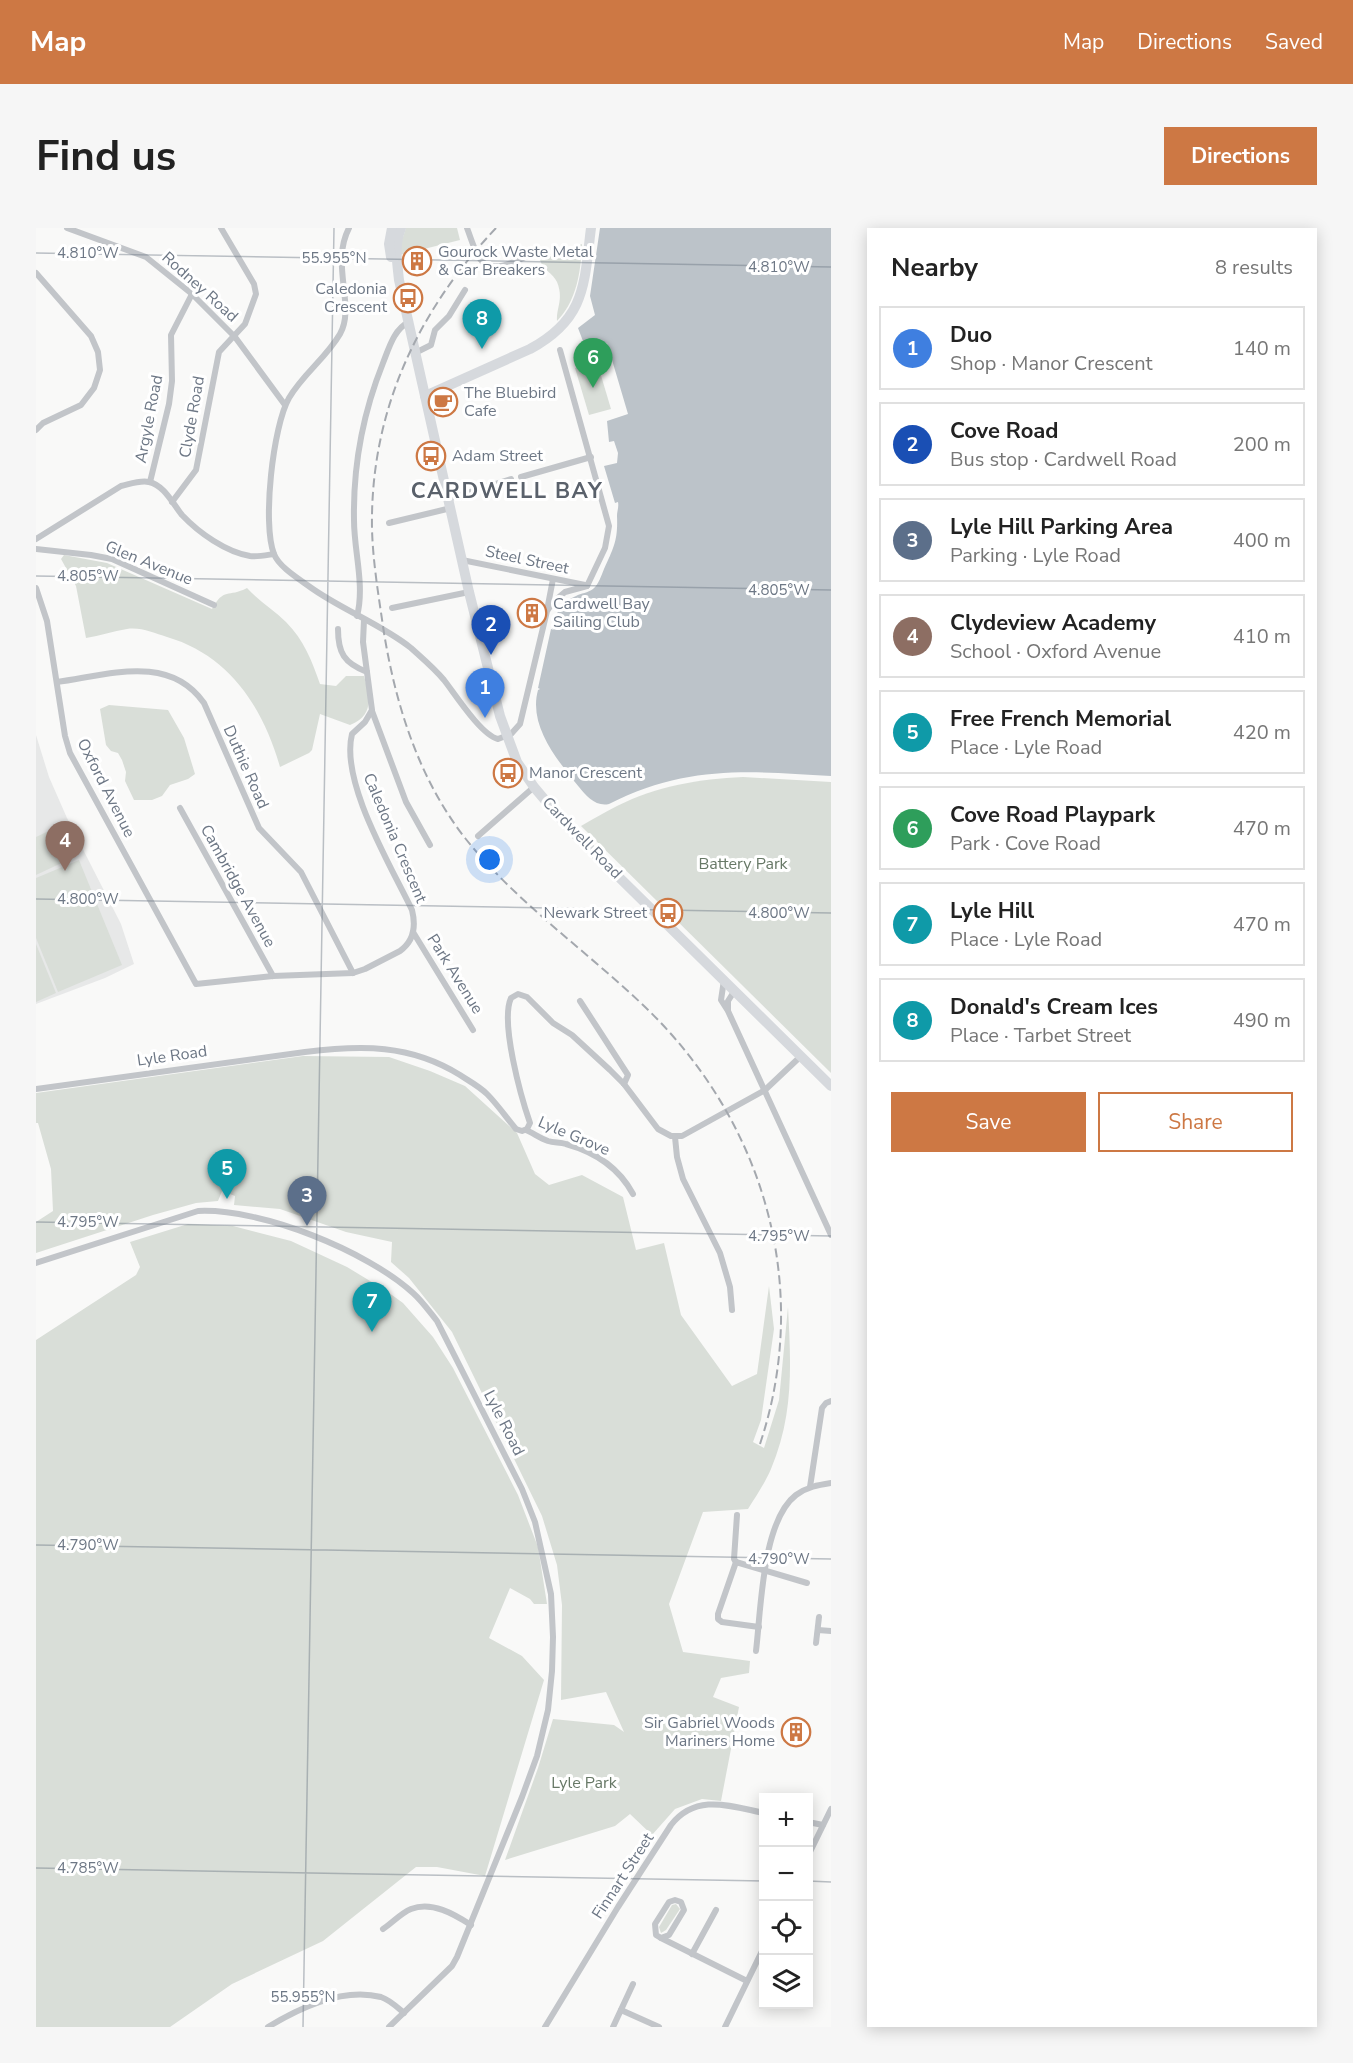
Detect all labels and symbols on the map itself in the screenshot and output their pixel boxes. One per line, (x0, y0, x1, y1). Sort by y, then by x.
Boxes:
place label: Gourock Waste Metal & Car Breakers (438, 241, 594, 281)
text: 4.810°W (57, 243, 119, 263)
building icon: Gourock Waste Metal & Car Breakers (401, 245, 433, 277)
street label: Rodney Road (157, 247, 243, 327)
text: 55.955°N (301, 248, 367, 268)
text: 4.810°W (748, 257, 810, 277)
place label: Caledonia Crescent (315, 278, 387, 318)
bus stop icon: Caledonia Crescent (392, 282, 424, 314)
pin: 8 (462, 300, 502, 349)
pin: 6 (574, 338, 612, 388)
street label: Argyle Road (130, 373, 168, 465)
street label: Clyde Road (174, 374, 210, 460)
place label: The Bluebird Cafe (464, 382, 556, 422)
cafe icon: The Bluebird Cafe (427, 386, 459, 418)
bus stop icon: Adam Street (415, 440, 447, 472)
place label: Adam Street (452, 445, 543, 467)
district label: CARDWELL BAY (411, 476, 603, 506)
street label: Glen Avenue (102, 535, 196, 591)
street label: Steel Street (483, 540, 571, 580)
text: 4.805°W (57, 566, 119, 586)
text: 4.805°W (748, 580, 810, 600)
place label: Cardwell Bay Sailing Club (553, 593, 651, 633)
building icon: Cardwell Bay Sailing Club (516, 597, 548, 629)
pin: 2 (472, 606, 510, 655)
pin: 1 (466, 668, 504, 718)
street label: Duthie Road (218, 722, 274, 812)
street label: Oxford Avenue (72, 735, 140, 841)
bus stop icon: Manor Crescent (492, 757, 524, 789)
place label: Manor Crescent (529, 762, 642, 784)
street label: Caledonia Crescent (358, 770, 432, 907)
street label: Cardwell Road (537, 792, 627, 884)
street label: Cambridge Avenue (195, 821, 281, 951)
pin: 4 (45, 822, 84, 871)
your location (475, 845, 504, 874)
park label: Battery Park (698, 853, 789, 875)
text: 4.800°W (57, 889, 119, 909)
bus stop icon: Newark Street (652, 897, 684, 929)
place label: Newark Street (543, 902, 647, 924)
text: 4.800°W (748, 903, 810, 923)
street label: Park Avenue (422, 930, 488, 1018)
street label: Lyle Road (135, 1040, 209, 1072)
street label: Lyle Grove (535, 1111, 613, 1161)
pin: 5 (208, 1150, 246, 1199)
pin: 3 (288, 1176, 326, 1226)
text: 4.795°W (57, 1212, 119, 1232)
text: 4.795°W (748, 1226, 810, 1246)
pin: 7 (352, 1282, 392, 1332)
street label: Lyle Road (478, 1386, 530, 1460)
text: 4.790°W (57, 1535, 119, 1555)
text: 4.790°W (748, 1549, 810, 1569)
place label: Sir Gabriel Woods Mariners Home (644, 1712, 775, 1752)
building icon: Sir Gabriel Woods Mariners Home (780, 1716, 812, 1748)
park label: Lyle Park (551, 1772, 618, 1794)
street label: Finnart Street (587, 1828, 659, 1923)
text: 4.785°W (57, 1858, 119, 1878)
text: 55.955°N (270, 1987, 336, 2007)

